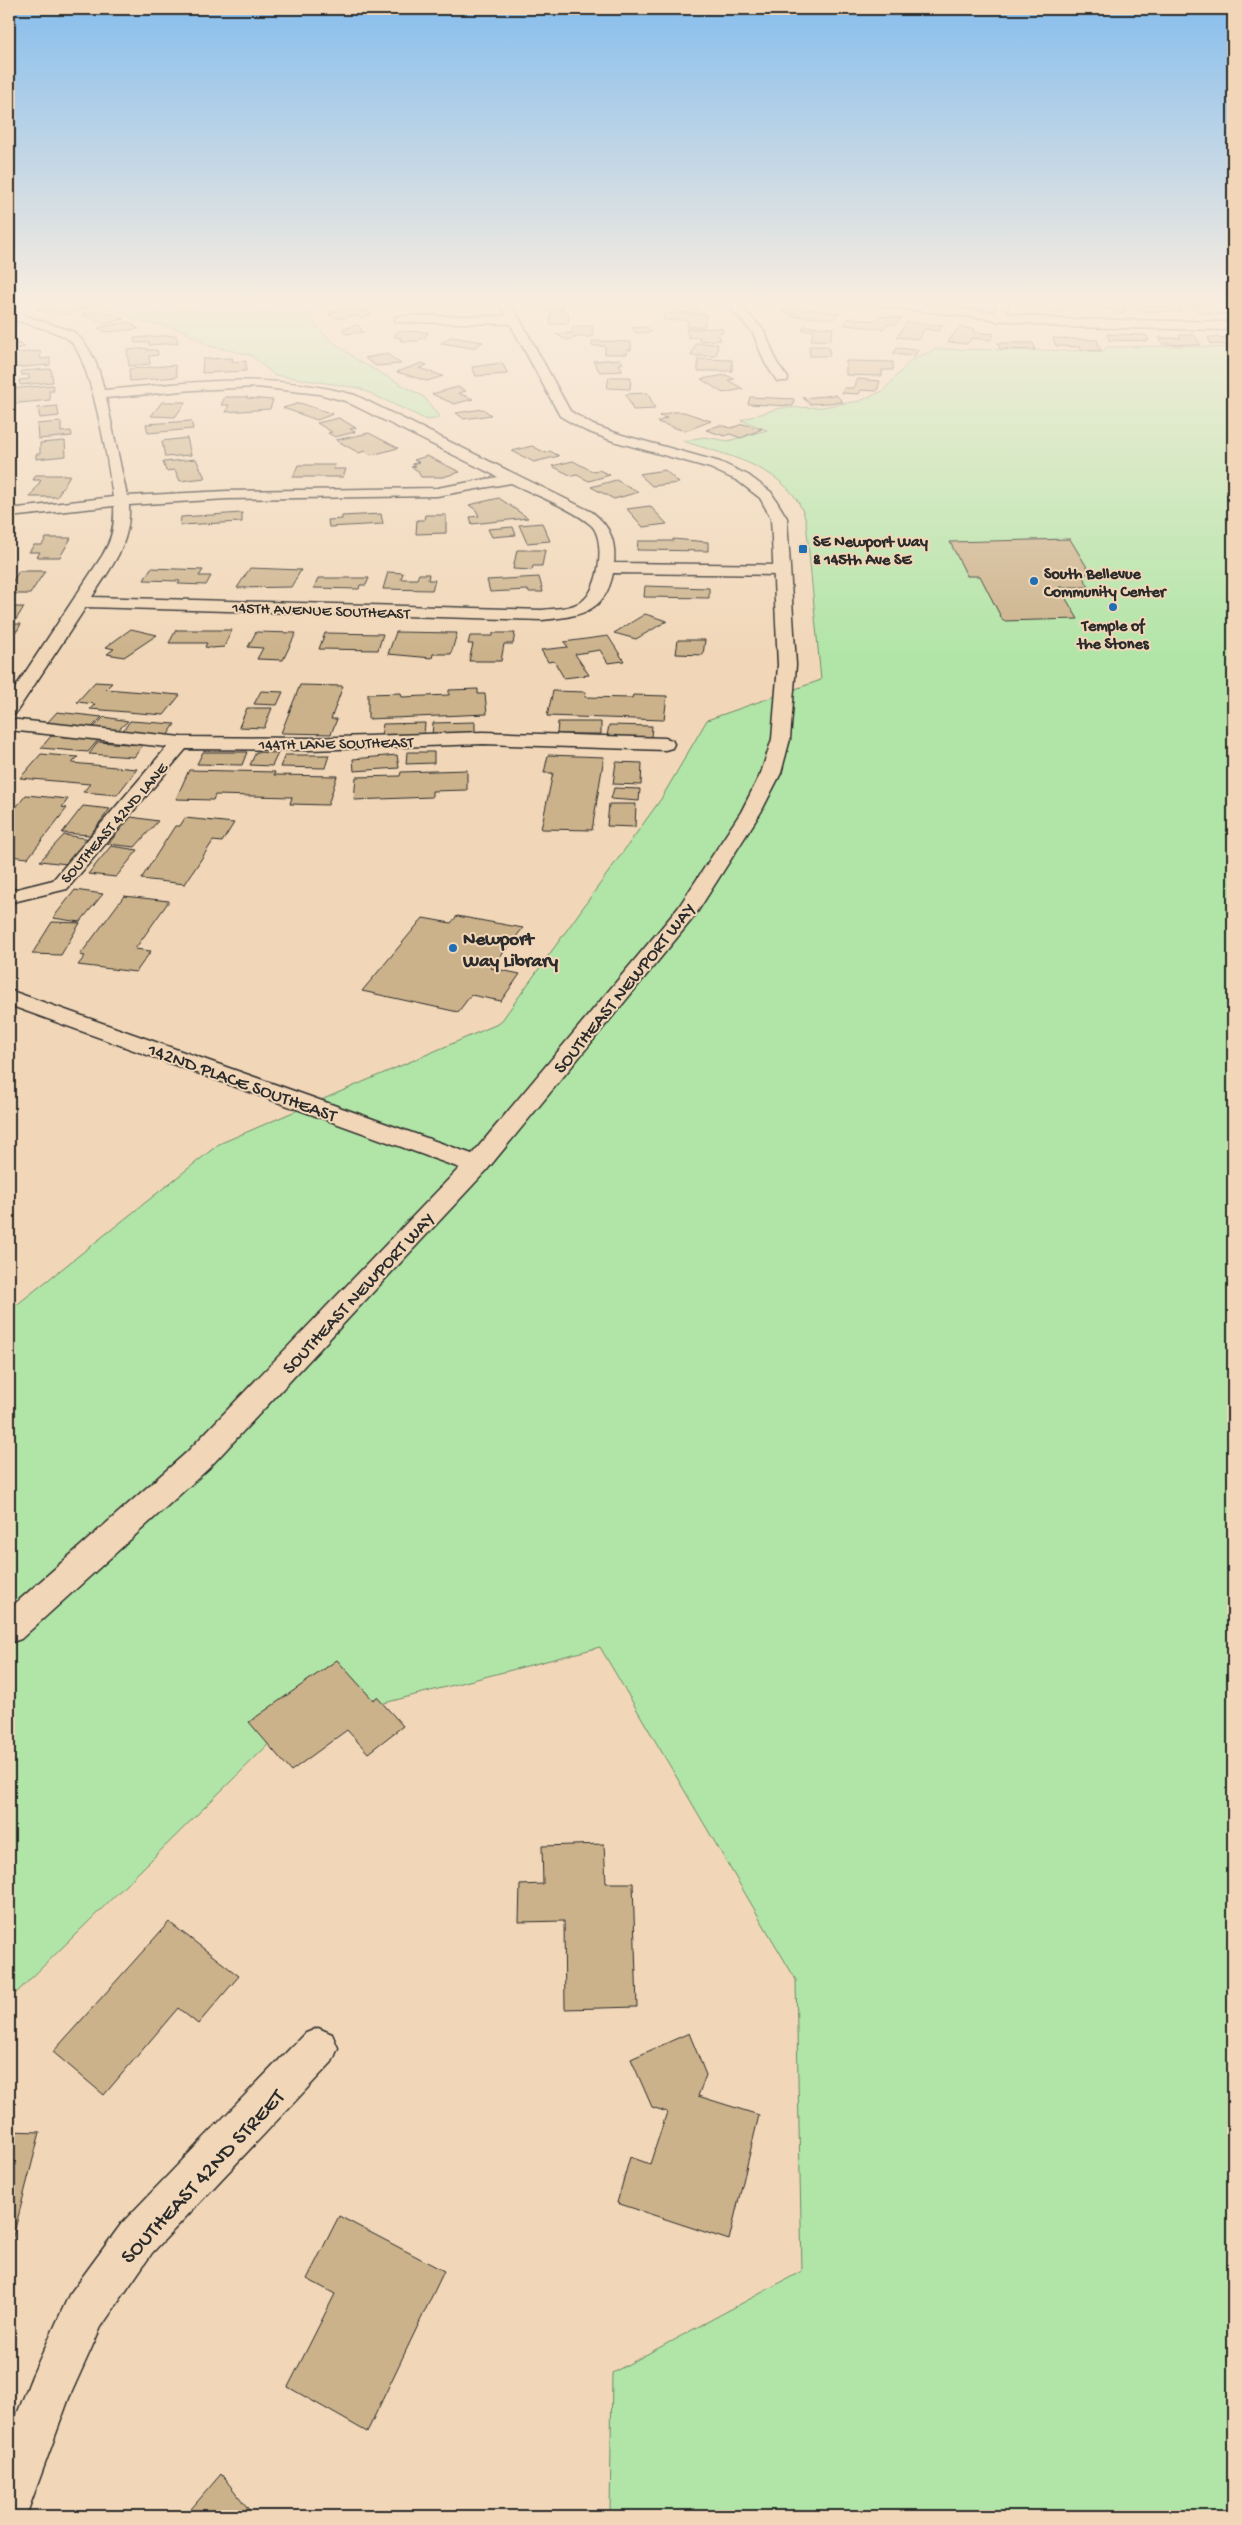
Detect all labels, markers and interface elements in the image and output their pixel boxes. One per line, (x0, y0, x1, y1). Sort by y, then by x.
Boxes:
place label: SE Newport Way & 145th Ave SE (813, 534, 928, 571)
marker: SE Newport Way & 145th Ave SE (797, 543, 809, 555)
place label: South Bellevue Community Center (1043, 566, 1168, 603)
marker: South Bellevue Community Center (1028, 575, 1040, 587)
street label: 145TH AVENUE SOUTHEAST (231, 600, 411, 625)
marker: Temple of the Stones (1107, 601, 1119, 613)
place label: Temple of the Stones (1075, 617, 1150, 655)
street label: 144TH LANE SOUTHEAST (258, 735, 414, 756)
street label: SOUTHEAST 42ND LANE (58, 759, 174, 889)
street label: SOUTHEAST NEWPORT WAY (550, 899, 702, 1079)
place label: Newport Way Library (462, 929, 559, 974)
marker: Newport Way Library (447, 942, 459, 954)
street label: 142ND PLACE SOUTHEAST (143, 1039, 340, 1129)
street label: SOUTHEAST NEWPORT WAY (278, 1208, 441, 1380)
street label: SOUTHEAST 42ND STREET (116, 2084, 293, 2270)

